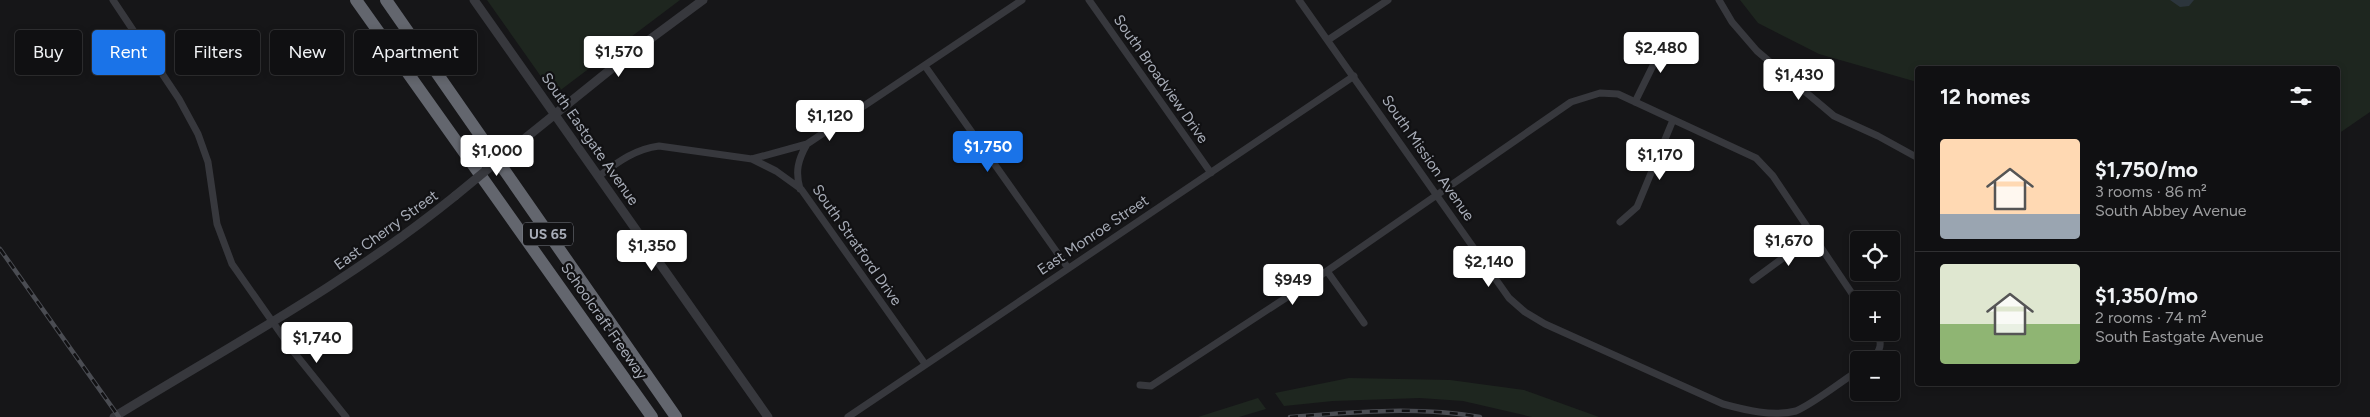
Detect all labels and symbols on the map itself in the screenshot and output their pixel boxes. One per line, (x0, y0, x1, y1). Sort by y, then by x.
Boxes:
street label: South Broadview Drive (1110, 11, 1212, 147)
pin: $2,480 (1620, 32, 1702, 74)
pin: $1,570 (578, 36, 660, 78)
pin: $1,430 (1758, 58, 1840, 101)
street label: South Eastgate Avenue (537, 69, 643, 209)
street label: South Mission Avenue (1378, 92, 1478, 224)
pin: $1,120 (789, 100, 871, 142)
pin: $1,750 (947, 130, 1029, 173)
pin: $1,000 (456, 134, 538, 177)
pin: $1,170 (1619, 138, 1701, 181)
street label: South Stratford Drive (808, 181, 906, 309)
street label: East Cherry Street (331, 186, 442, 274)
street label: East Monroe Street (1034, 191, 1152, 279)
road number: US 65 (523, 222, 573, 245)
pin: $1,670 (1748, 224, 1830, 267)
pin: $1,350 (611, 230, 693, 272)
pin: $2,140 (1448, 246, 1530, 288)
street label: Schoolcraft Freeway (557, 259, 651, 383)
pin: $949 (1263, 264, 1323, 306)
pin: $1,740 (276, 322, 358, 364)

